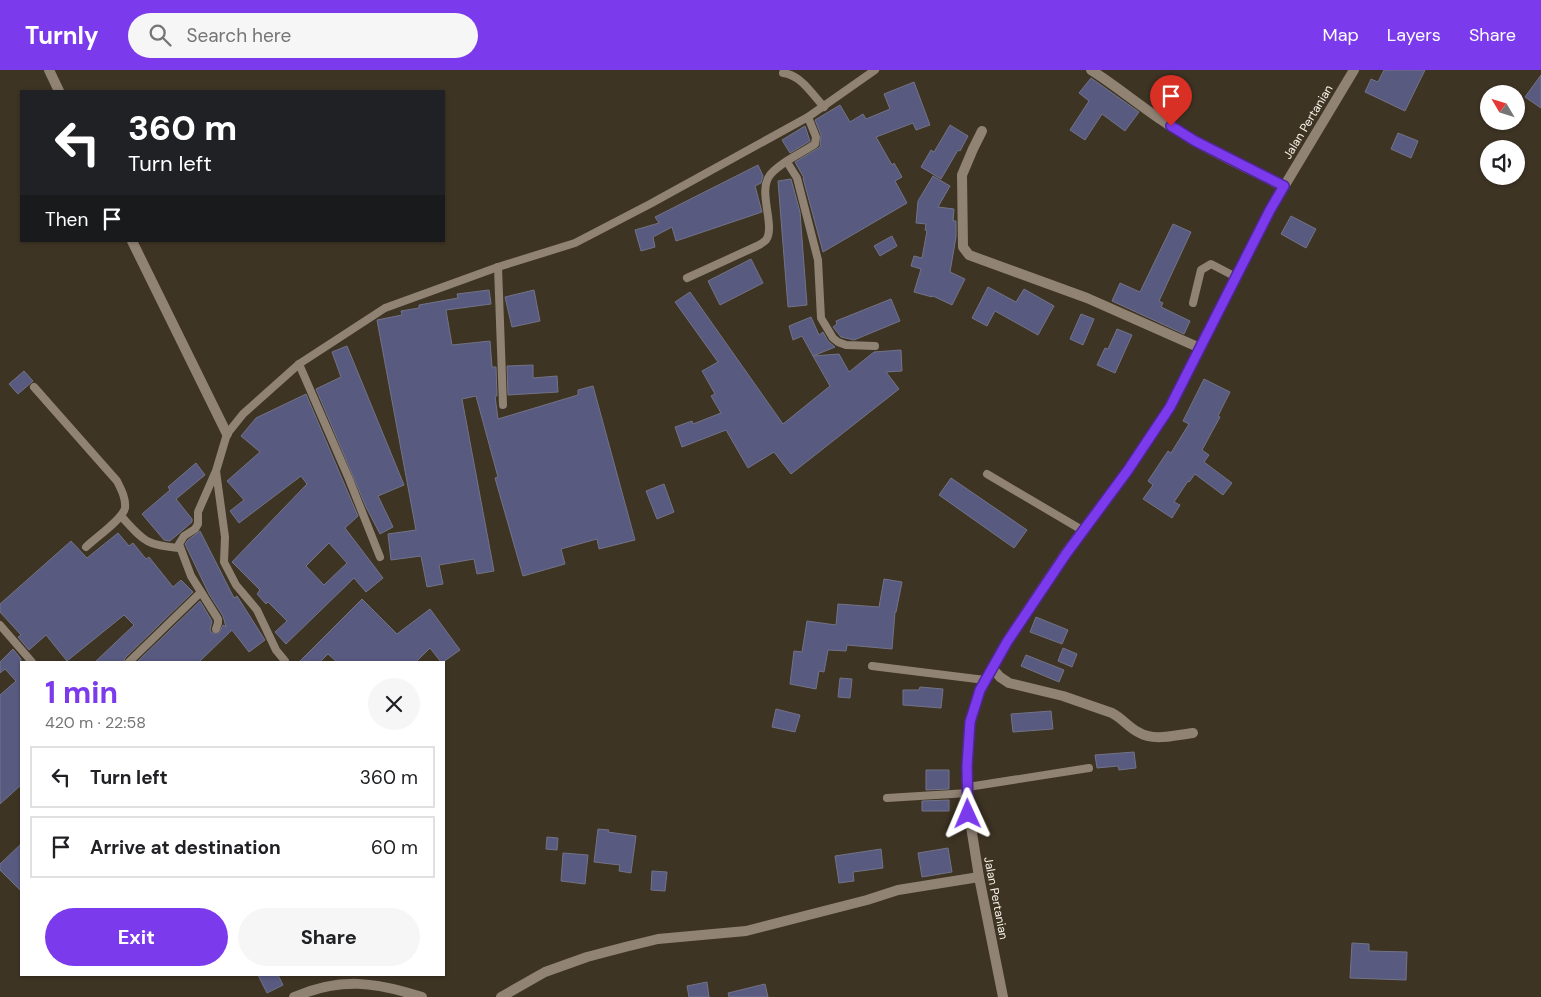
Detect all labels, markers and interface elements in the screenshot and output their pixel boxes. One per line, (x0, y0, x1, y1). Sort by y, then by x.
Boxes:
search box (128, 13, 478, 58)
text: Turnly (25, 20, 98, 51)
icon: search (146, 21, 174, 49)
text: Search here (186, 23, 291, 48)
text: Map (1323, 23, 1359, 47)
text: Layers (1387, 23, 1441, 47)
text: Share (1469, 23, 1516, 47)
pin (1150, 75, 1192, 126)
icon: arrive (1157, 82, 1185, 110)
street label: Jalan Pertanian (1279, 82, 1337, 162)
north arrow (1480, 85, 1525, 130)
map controls (1480, 85, 1525, 185)
text: 360 m (128, 105, 237, 151)
icon: left (45, 110, 110, 175)
button: sound (1480, 140, 1525, 185)
text: Turn left (128, 149, 212, 178)
icon: arrive (98, 205, 126, 233)
text: Then (45, 207, 88, 232)
text: 1 min (45, 673, 118, 712)
button: close (368, 678, 420, 730)
text: 420 m · 22:58 (45, 712, 146, 733)
icon: left (47, 763, 75, 791)
text: Turn left (90, 765, 168, 790)
text: 360 m (360, 765, 418, 790)
position arrow (941, 787, 993, 839)
icon: arrive (47, 833, 75, 861)
text: Arrive at destination (90, 835, 281, 860)
text: 60 m (371, 835, 418, 860)
street label: Jalan Pertanian (980, 855, 1012, 941)
button: Exit (45, 908, 228, 966)
button: Share (238, 908, 420, 966)

